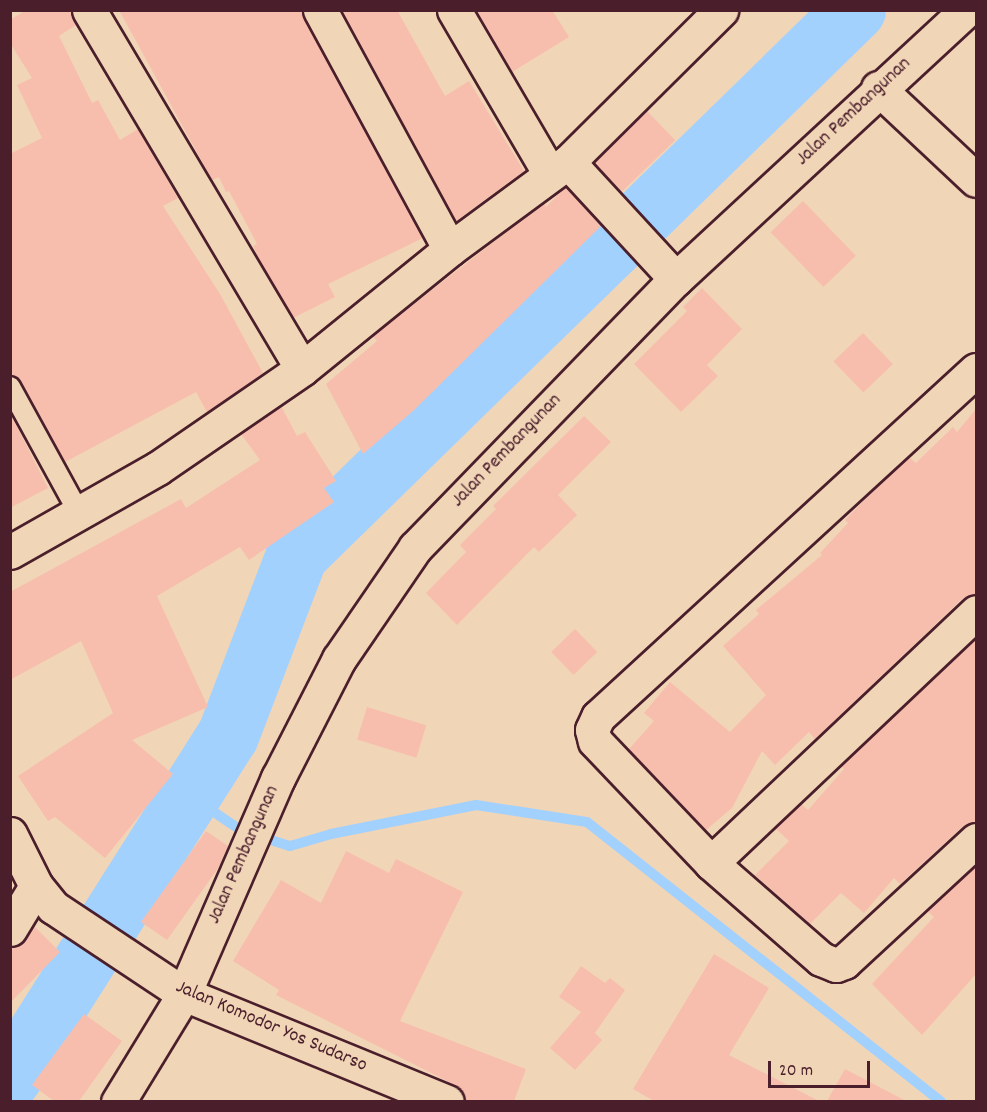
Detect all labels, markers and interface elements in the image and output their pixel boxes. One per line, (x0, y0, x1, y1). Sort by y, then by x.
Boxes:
street label: Jalan Pembangunan (791, 52, 917, 172)
street label: Jalan Pembangunan (447, 389, 567, 513)
street label: Jalan Pembangunan (203, 782, 285, 928)
street label: Jalan Komodor Yos Sudarso (172, 976, 370, 1078)
scale bar (771, 1049, 873, 1087)
text: 20 m (779, 1059, 813, 1084)

